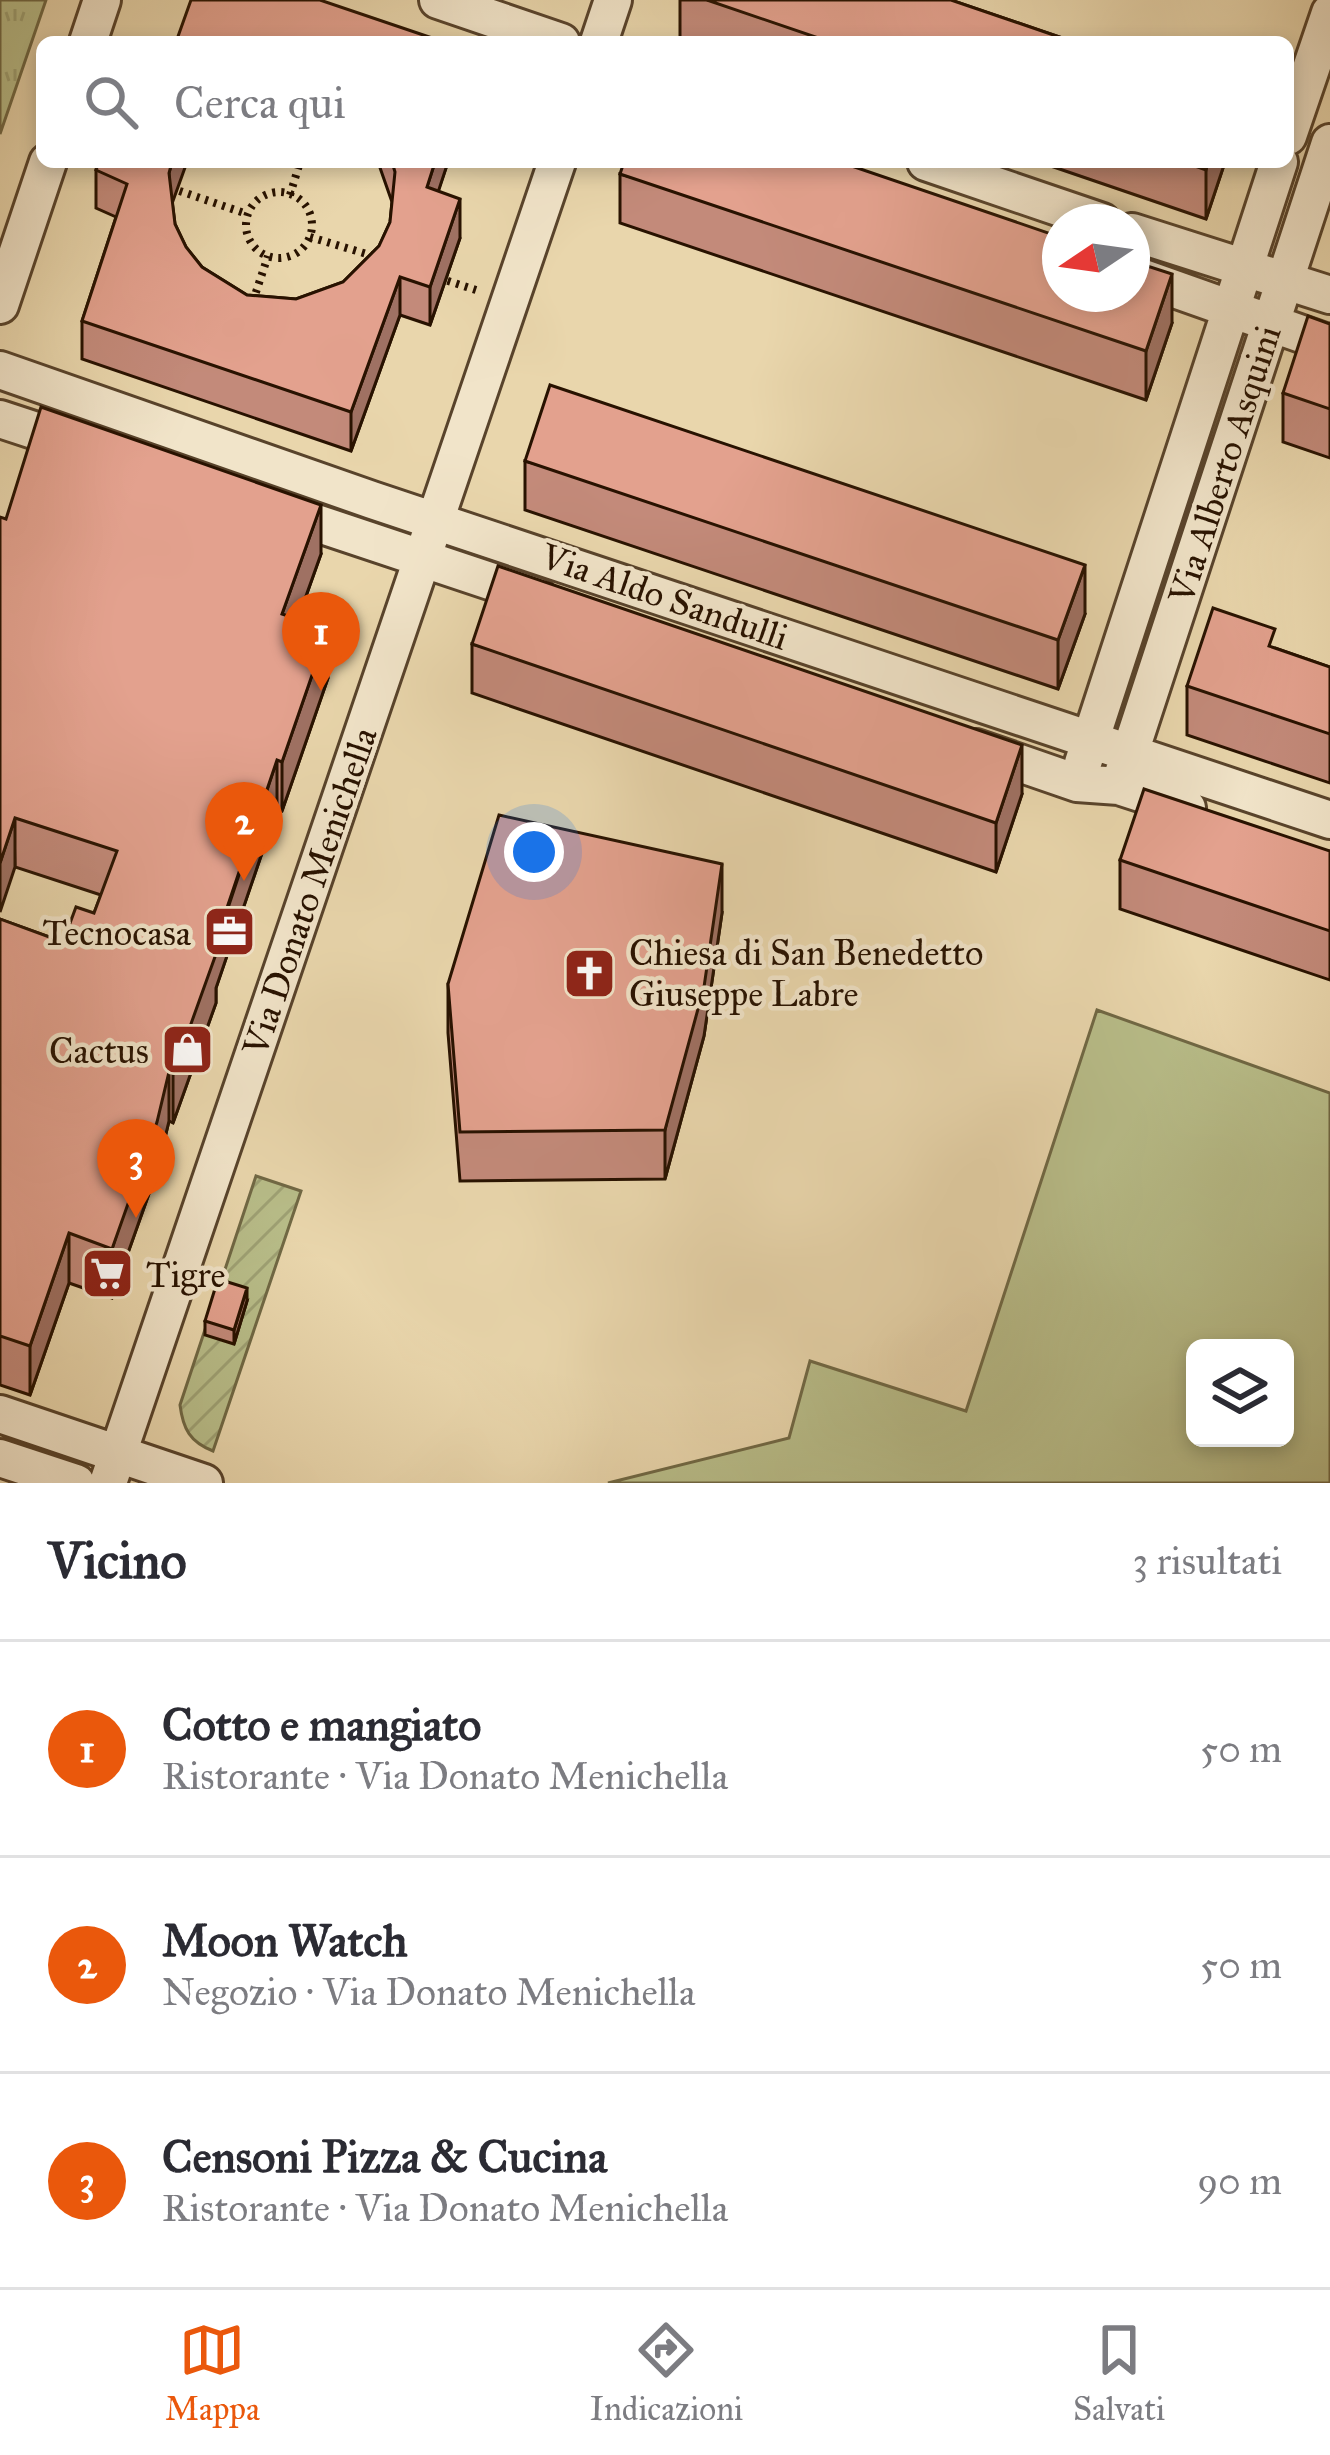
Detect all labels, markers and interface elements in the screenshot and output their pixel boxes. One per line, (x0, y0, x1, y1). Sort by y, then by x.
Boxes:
search box (36, 36, 1294, 168)
icon: search (78, 69, 144, 135)
text: Cerca qui (174, 75, 346, 130)
north arrow (1042, 204, 1150, 312)
street label: Via Alberto Asquini (1159, 320, 1291, 610)
street label: Via Aldo Sandulli (535, 534, 794, 660)
pin: 1 (282, 592, 360, 691)
street label: Via Donato Menichella (233, 721, 387, 1062)
pin: 2 (205, 782, 283, 881)
your location (504, 822, 564, 882)
office icon: Tecnocasa (202, 904, 258, 960)
place label: Tecnocasa (42, 911, 192, 955)
place label: Chiesa di San Benedetto Giuseppe Labre (629, 931, 983, 1016)
church icon: Chiesa di San Benedetto Giuseppe Labre (562, 945, 618, 1001)
shop icon: Cactus (160, 1022, 216, 1078)
place label: Cactus (49, 1029, 149, 1073)
pin: 3 (97, 1119, 175, 1218)
supermarket icon: Tigre (79, 1246, 135, 1302)
place label: Tigre (146, 1253, 226, 1297)
map controls (1186, 1339, 1294, 1447)
button: layers (1186, 1339, 1294, 1447)
text: Vicino (48, 1530, 186, 1592)
text: 3 risultati (1132, 1537, 1282, 1585)
text: Cotto e mangiato (162, 1697, 481, 1752)
text: 1 (79, 1725, 95, 1773)
text: 50 m (1200, 1725, 1282, 1773)
text: Ristorante · Via Donato Menichella (162, 1752, 728, 1800)
text: Moon Watch (162, 1913, 407, 1968)
text: 2 (77, 1941, 97, 1989)
text: 50 m (1200, 1941, 1282, 1989)
text: Negozio · Via Donato Menichella (162, 1968, 695, 2016)
text: Censoni Pizza & Cucina (162, 2129, 607, 2184)
text: 3 (79, 2157, 95, 2205)
text: 90 m (1197, 2157, 1282, 2205)
text: Ristorante · Via Donato Menichella (162, 2184, 728, 2232)
tab: Mappa (165, 2317, 260, 2429)
tab: Indicazioni (590, 2317, 743, 2429)
tab: Salvati (1073, 2317, 1165, 2429)

